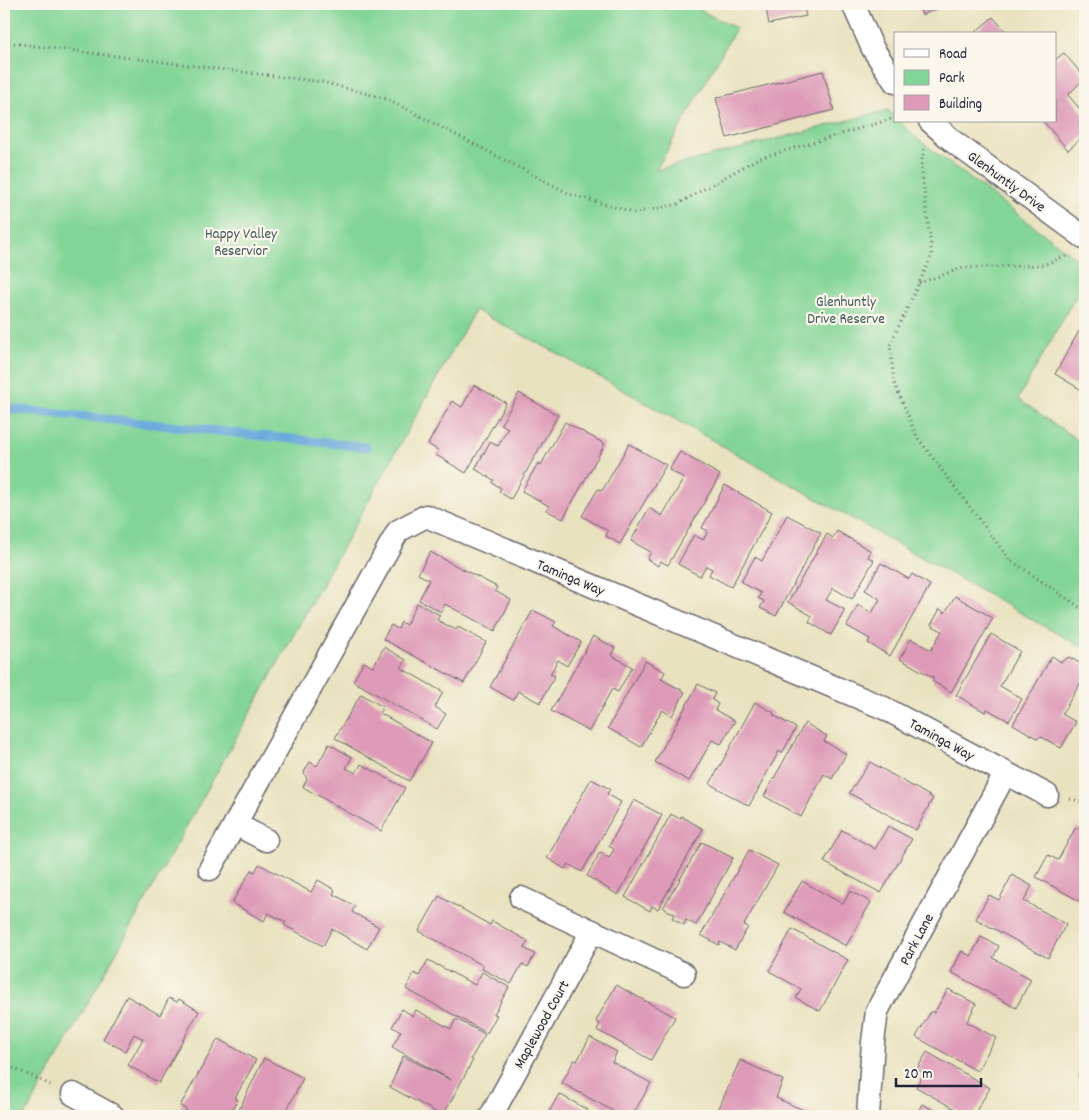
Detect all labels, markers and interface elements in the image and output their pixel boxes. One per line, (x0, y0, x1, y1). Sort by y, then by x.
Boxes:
legend (894, 32, 1056, 122)
text: Road (939, 44, 967, 66)
text: Park (939, 68, 965, 90)
text: Building (939, 94, 982, 116)
street label: Glenhuntly Drive (962, 147, 1050, 219)
park label: Happy Valley Reservior (205, 224, 278, 263)
park label: Glenhuntly Drive Reserve (807, 292, 885, 331)
street label: Taminga Way (533, 555, 608, 603)
street label: Taminga Way (904, 714, 979, 768)
street label: Park Lane (895, 910, 941, 970)
street label: Maplewood Court (509, 976, 576, 1073)
scale bar (896, 1055, 982, 1087)
text: 20 m (904, 1064, 932, 1086)

